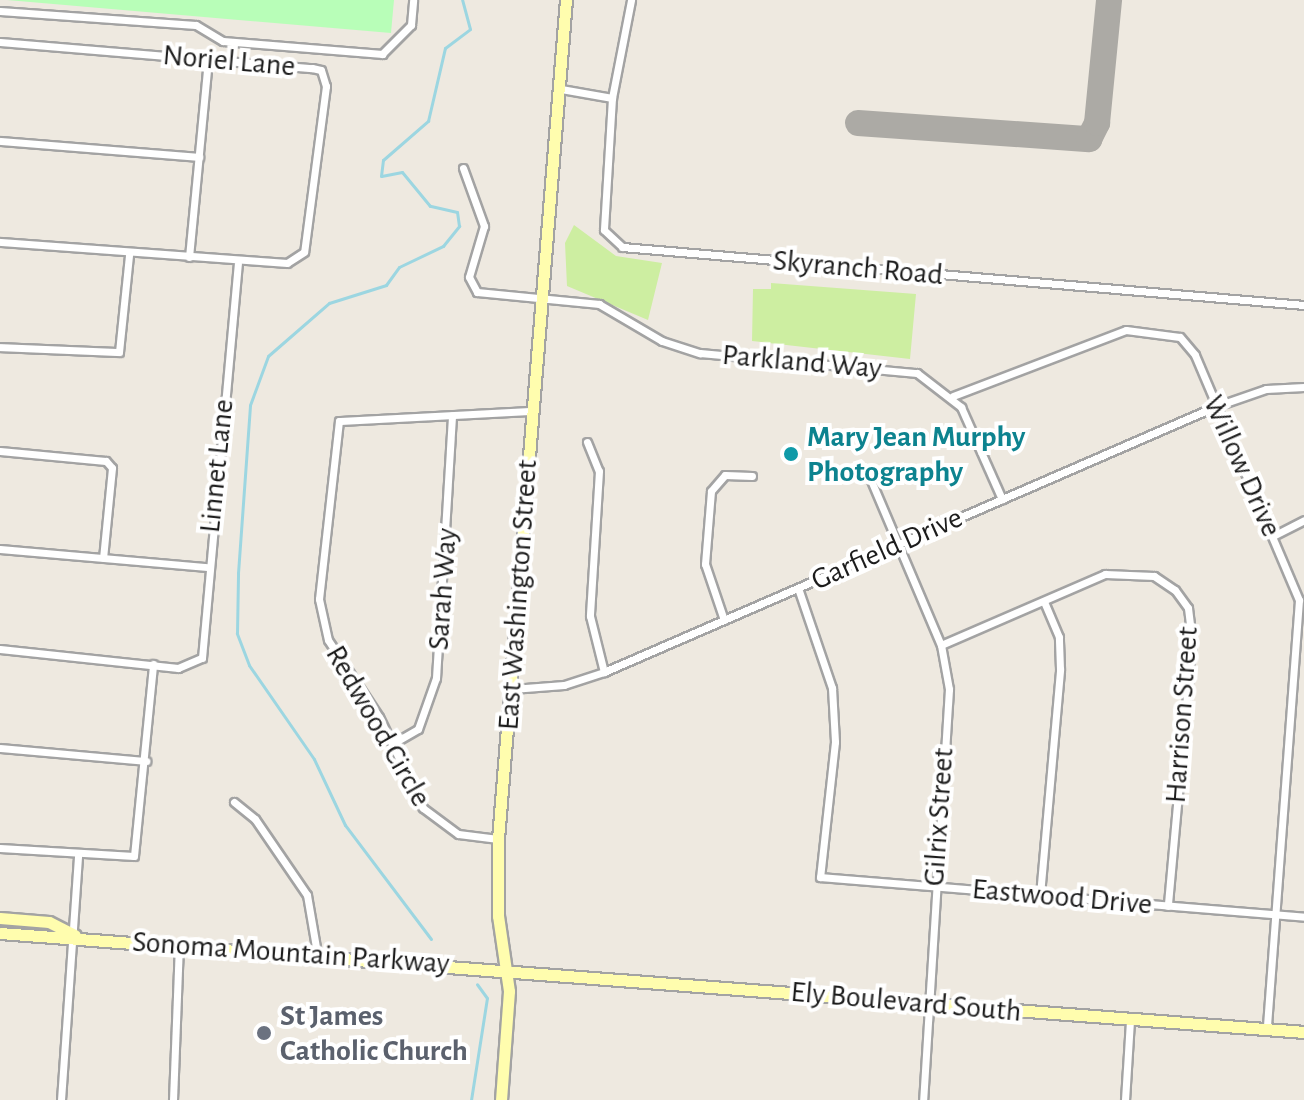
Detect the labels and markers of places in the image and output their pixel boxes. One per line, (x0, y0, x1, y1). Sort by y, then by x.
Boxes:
place label: Mary Jean Murphy Photography (807, 419, 1026, 490)
marker: Mary Jean Murphy Photography (782, 445, 800, 463)
place label: St James Catholic Church (280, 998, 468, 1068)
marker: St James Catholic Church (255, 1024, 273, 1042)

